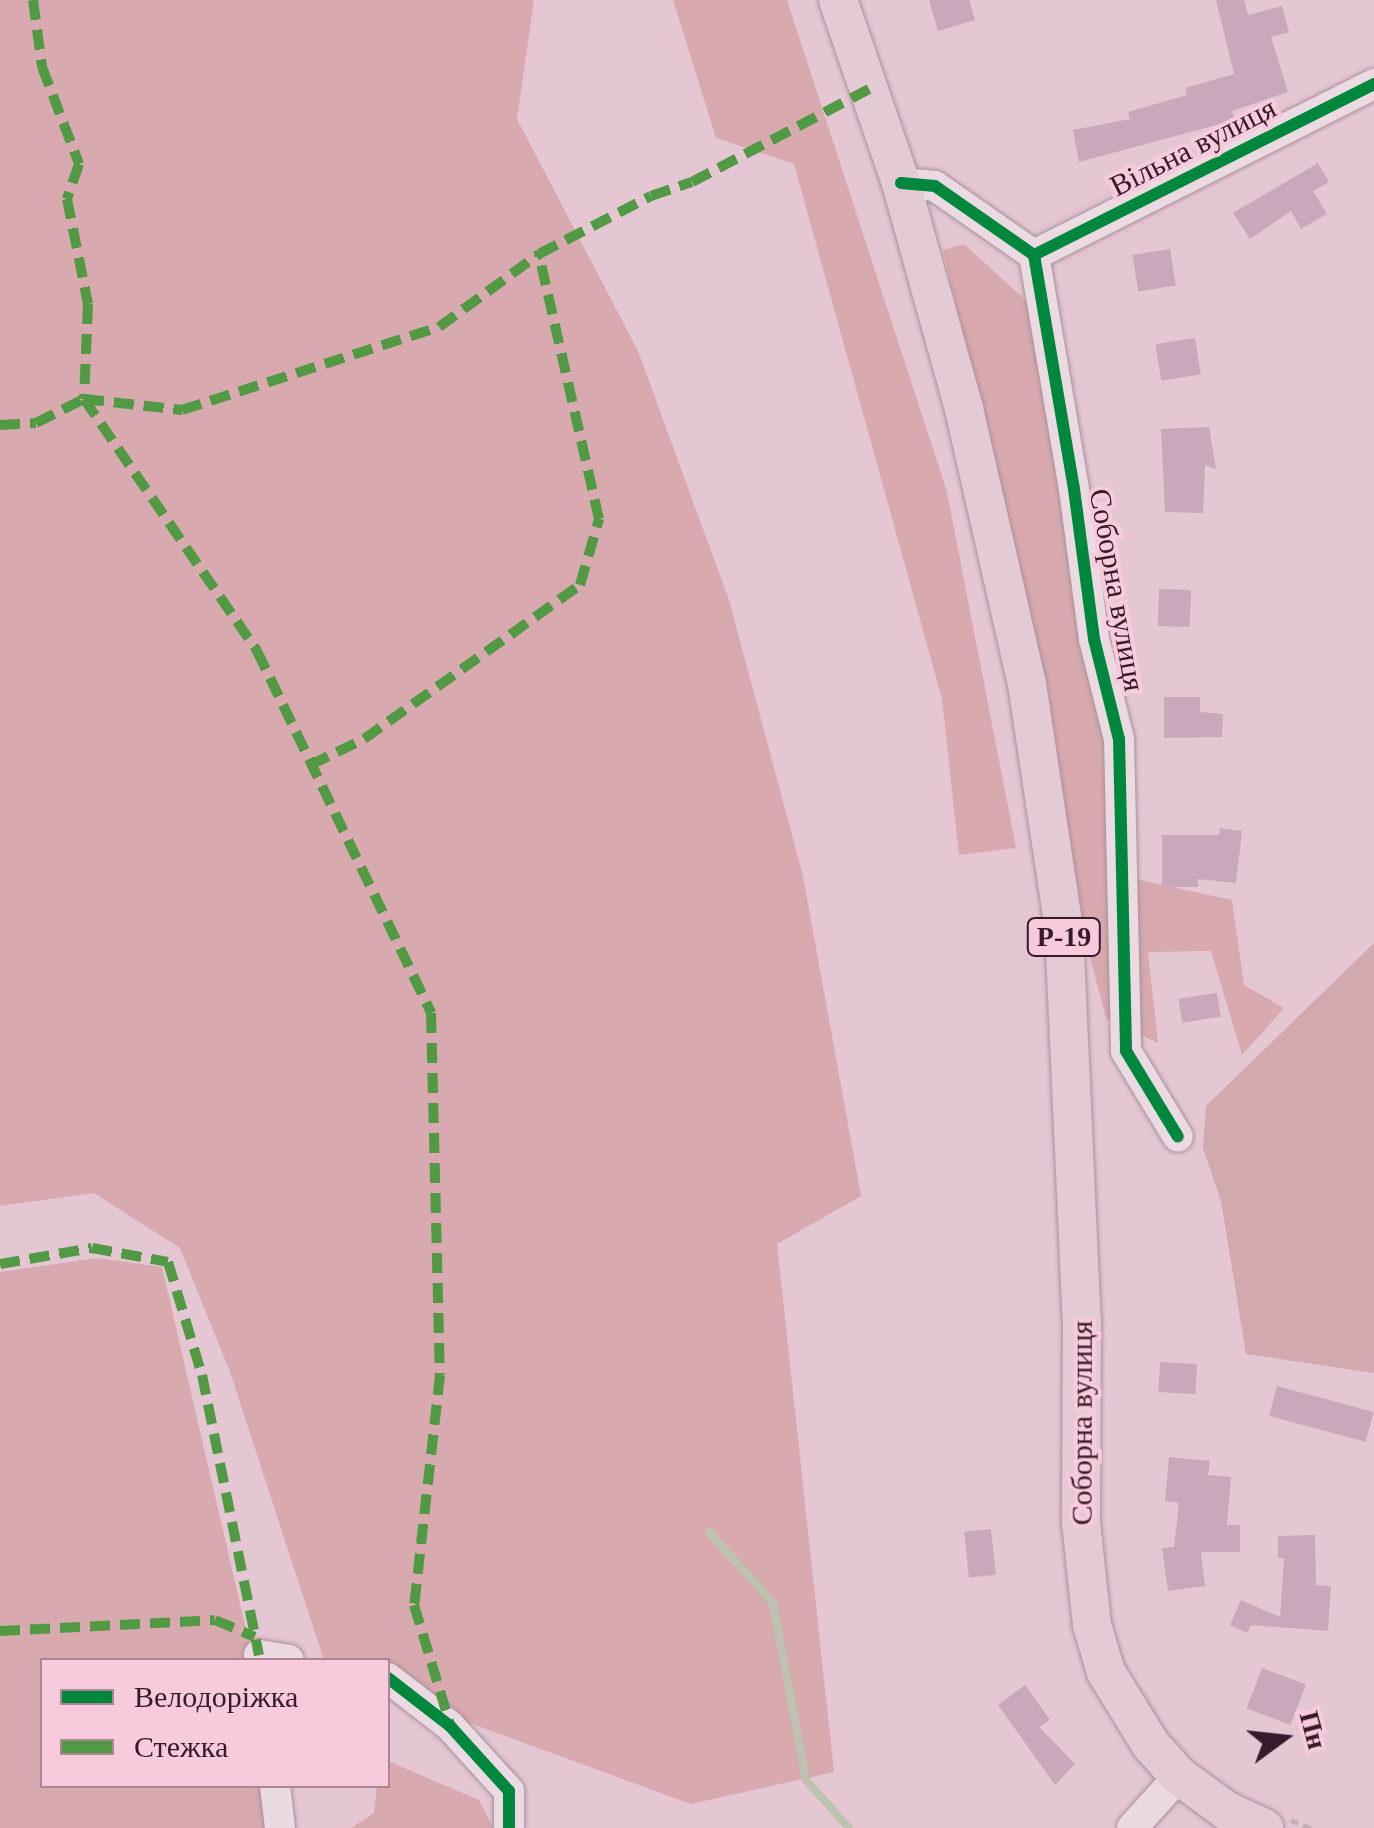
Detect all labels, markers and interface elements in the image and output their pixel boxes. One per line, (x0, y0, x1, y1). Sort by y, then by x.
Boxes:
street label: Вільна вулиця (1104, 90, 1282, 204)
street label: Соборна вулиця (1081, 486, 1153, 694)
road number: Р-19 (1026, 914, 1102, 960)
street label: Соборна вулиця (1064, 1321, 1100, 1525)
legend (40, 1658, 390, 1788)
text: Велодоріжка (134, 1680, 298, 1713)
north arrow (1234, 1688, 1334, 1788)
text: Пн (1294, 1708, 1333, 1752)
text: Стежка (134, 1730, 228, 1763)

